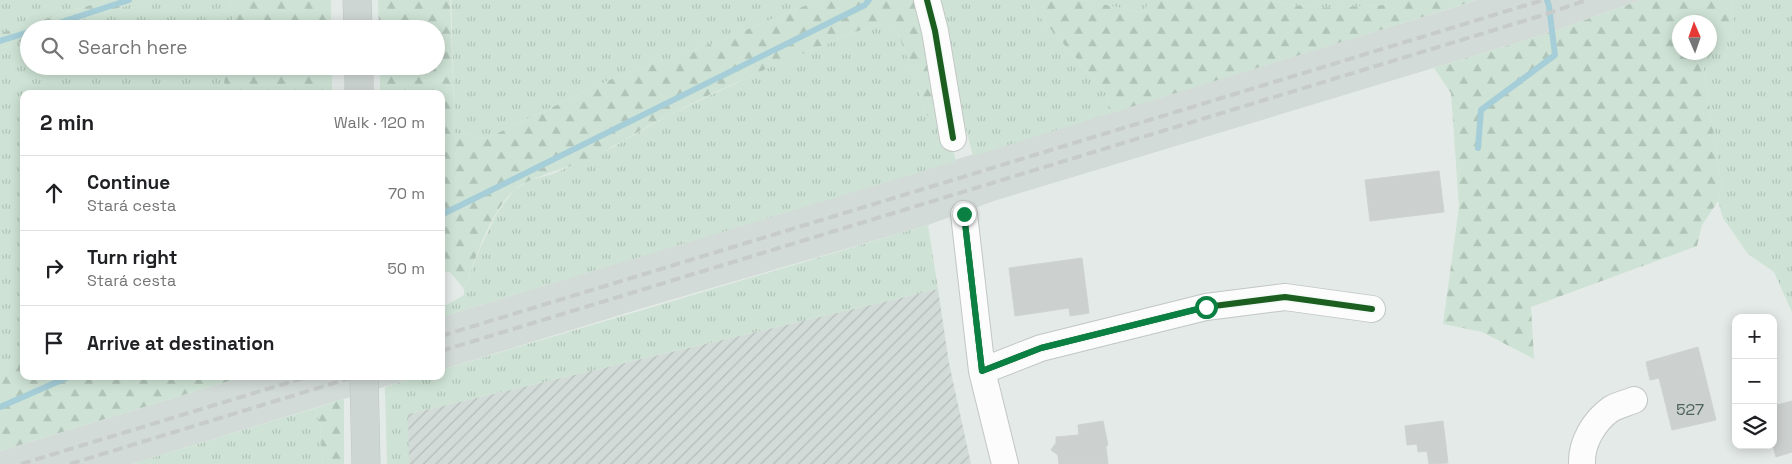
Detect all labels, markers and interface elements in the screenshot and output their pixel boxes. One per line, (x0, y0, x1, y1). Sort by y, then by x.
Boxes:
north arrow (1672, 15, 1717, 60)
search box (20, 20, 445, 75)
icon: search (38, 34, 66, 62)
text: Search here (78, 35, 188, 60)
text: 2 min (40, 109, 94, 136)
text: Walk · 120 m (334, 112, 425, 133)
text: Continue (87, 170, 170, 195)
icon: ahead (40, 179, 68, 207)
text: 70 m (388, 183, 425, 204)
text: Stará cesta (87, 195, 176, 216)
route end (953, 203, 976, 226)
text: Turn right (87, 245, 177, 270)
icon: right (40, 254, 68, 282)
text: 50 m (387, 258, 425, 279)
text: Stará cesta (87, 270, 176, 291)
route start (1195, 296, 1218, 319)
map controls (1732, 314, 1777, 449)
button: + (1732, 314, 1777, 359)
icon: arrive (40, 329, 68, 357)
text: Arrive at destination (87, 331, 275, 356)
button: − (1732, 359, 1777, 404)
house number: 527 (1676, 399, 1704, 420)
button: layers (1732, 404, 1777, 449)

